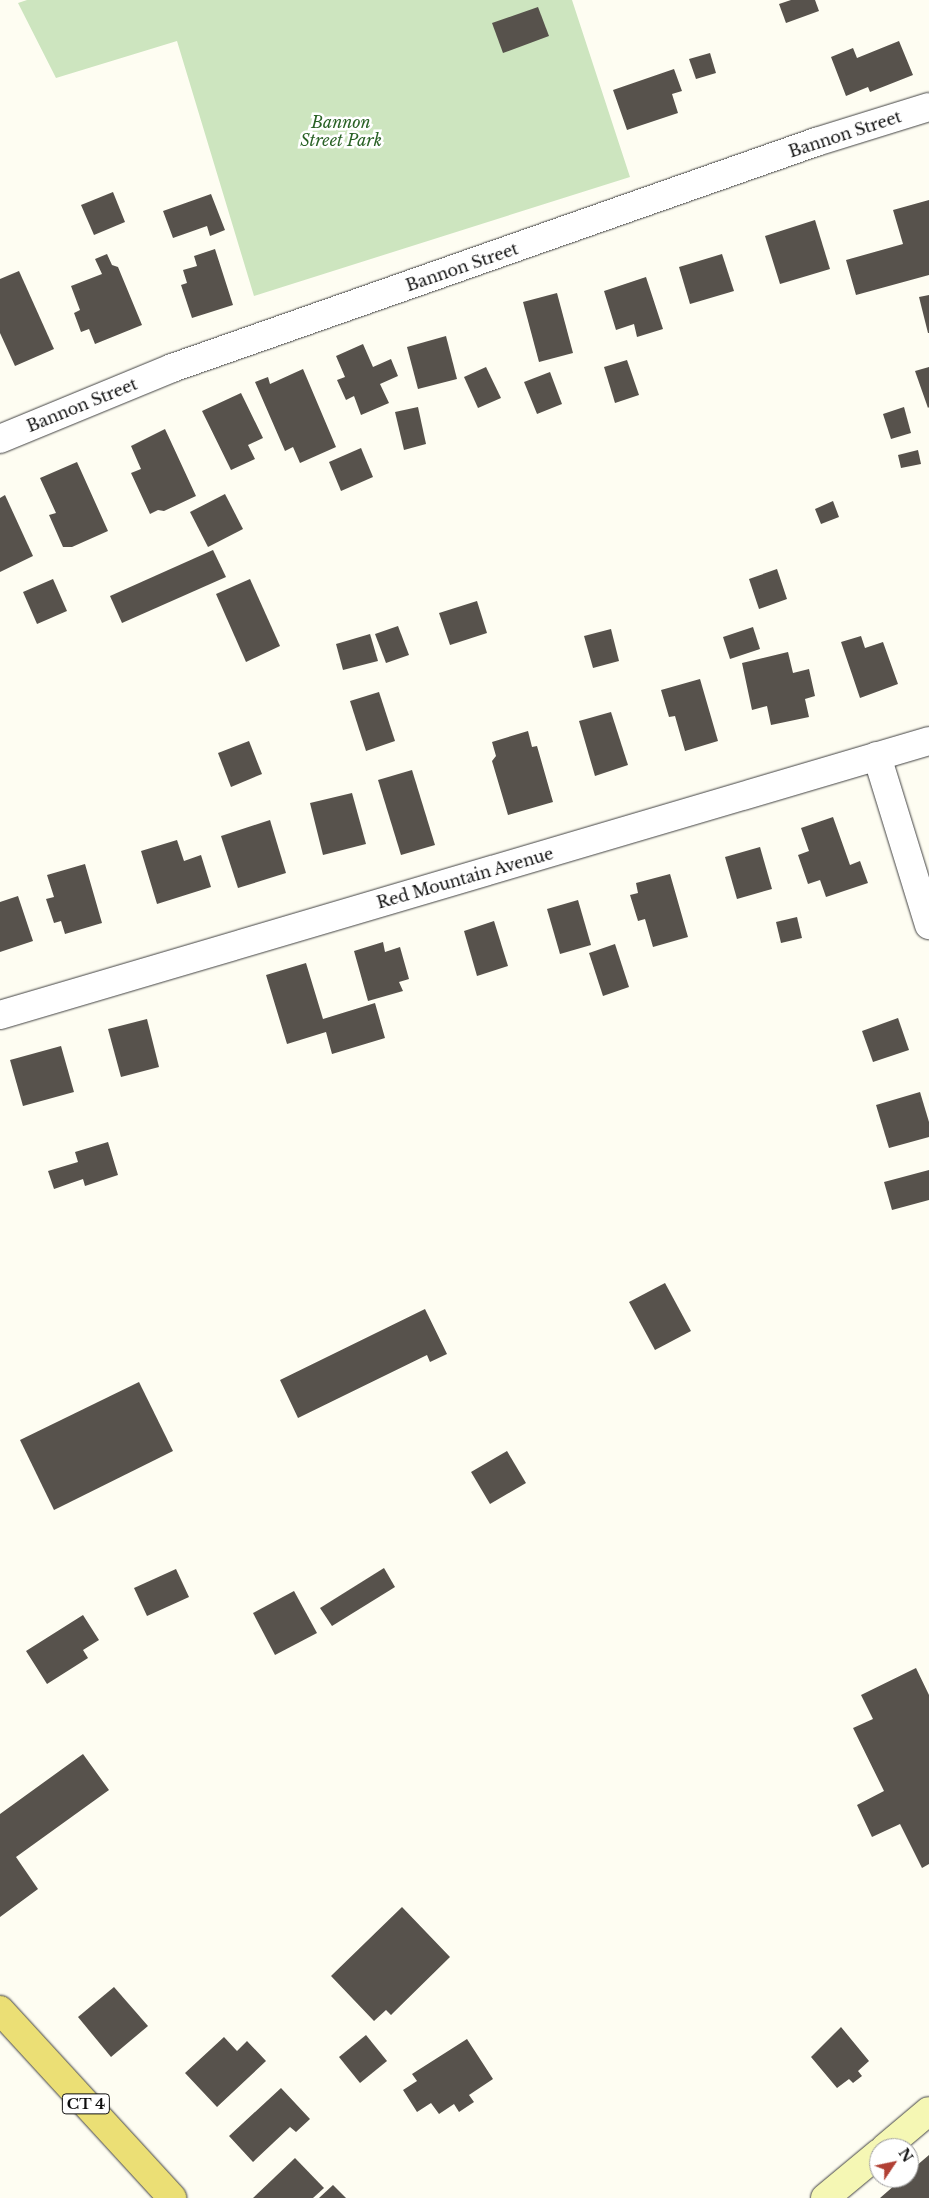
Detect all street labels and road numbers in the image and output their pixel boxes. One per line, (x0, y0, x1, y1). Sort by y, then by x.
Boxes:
street label: Bannon Street (786, 107, 904, 161)
street label: Bannon Street (403, 239, 521, 295)
street label: Bannon Street (24, 374, 140, 436)
street label: Red Mountain Avenue (374, 844, 556, 912)
road number: CT 4 (61, 2092, 111, 2116)

